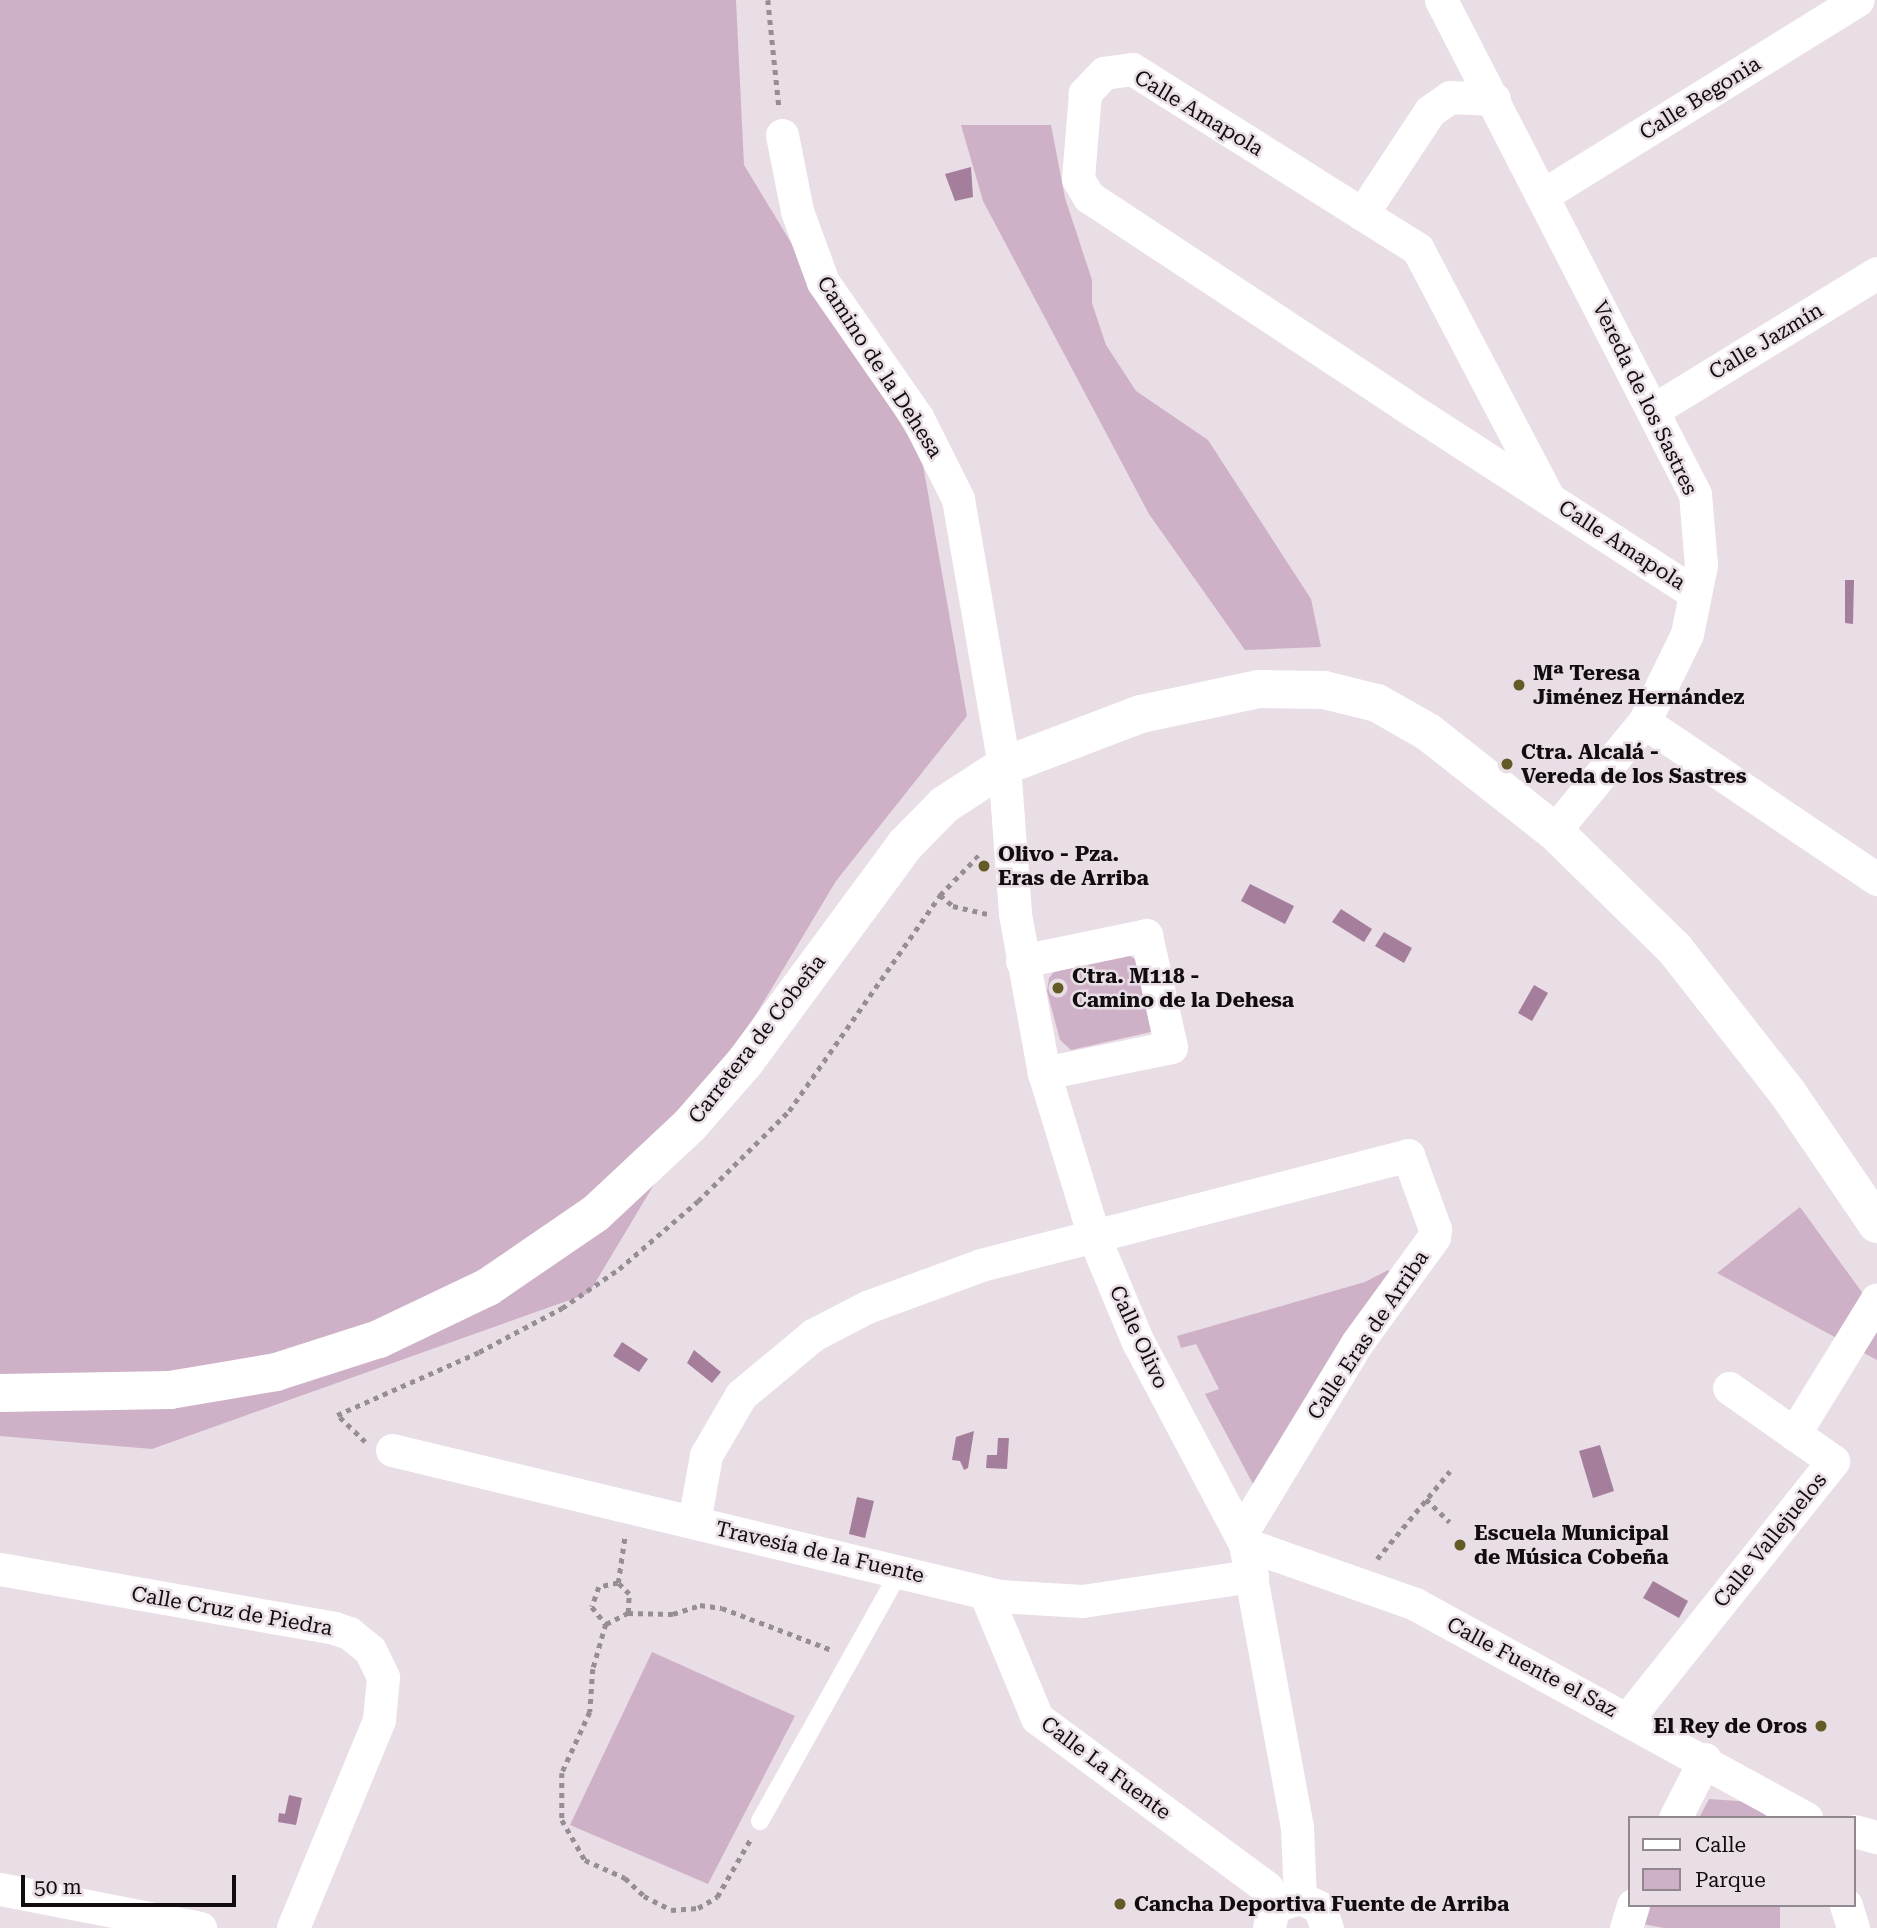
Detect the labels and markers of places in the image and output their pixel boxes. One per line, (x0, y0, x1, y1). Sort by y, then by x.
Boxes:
place label: Mª Teresa Jiménez Hernández (1533, 660, 1744, 710)
marker: Mª Teresa Jiménez Hernández (1511, 677, 1527, 693)
place label: Ctra. Alcalá - Vereda de los Sastres (1521, 739, 1746, 789)
marker: Ctra. Alcalá - Vereda de los Sastres (1499, 756, 1515, 772)
place label: Olivo - Pza. Eras de Arriba (998, 841, 1149, 891)
marker: Olivo - Pza. Eras de Arriba (976, 858, 992, 874)
place label: Ctra. M118 - Camino de la Dehesa (1072, 963, 1294, 1013)
marker: Ctra. M118 - Camino de la Dehesa (1050, 980, 1066, 996)
place label: Escuela Municipal de Música Cobeña (1474, 1520, 1669, 1570)
marker: Escuela Municipal de Música Cobeña (1452, 1537, 1468, 1553)
place label: El Rey de Oros (1654, 1713, 1807, 1739)
marker: El Rey de Oros (1813, 1718, 1829, 1734)
place label: Cancha Deportiva Fuente de Arriba (1134, 1891, 1509, 1917)
marker: Cancha Deportiva Fuente de Arriba (1112, 1896, 1128, 1912)

